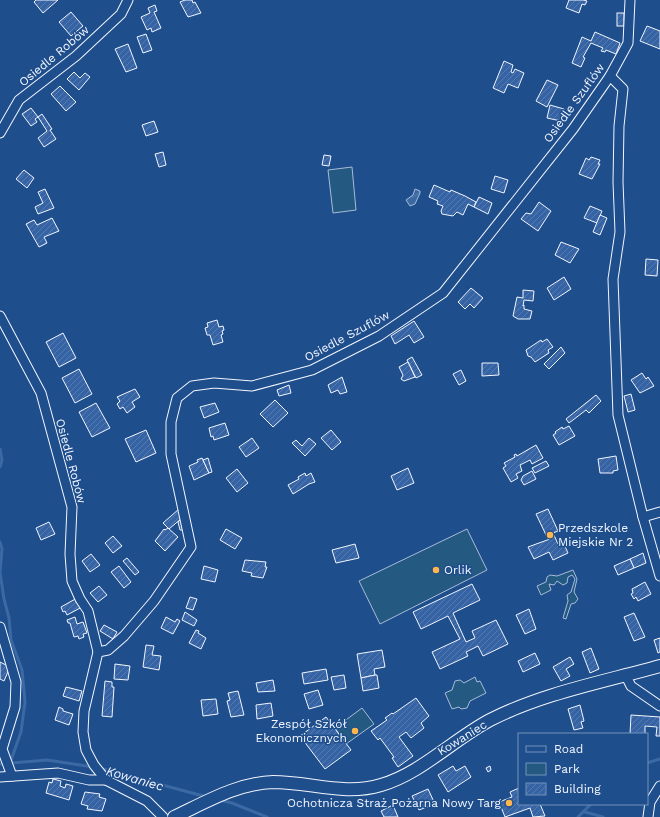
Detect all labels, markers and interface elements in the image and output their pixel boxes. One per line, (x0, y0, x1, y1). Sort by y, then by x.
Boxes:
street label: Osiedle Robów (16, 23, 92, 89)
street label: Osiedle Szuflów (541, 61, 607, 145)
street label: Osiedle Szuflów (302, 308, 392, 364)
street label: Osiedle Robów (53, 417, 89, 505)
place label: Przedszkole Miejskie Nr 2 (558, 521, 633, 549)
marker: Przedszkole Miejskie Nr 2 (545, 530, 555, 540)
place label: Orlik (444, 563, 472, 577)
marker: Orlik (431, 565, 441, 575)
place label: Zespół Szkół Ekonomicznych (256, 717, 348, 745)
street label: Kowaniec (435, 717, 489, 759)
marker: Zespół Szkół Ekonomicznych (350, 726, 360, 736)
legend (518, 733, 648, 805)
text: Road (554, 742, 583, 756)
text: Park (554, 762, 580, 776)
water label: Kowaniec (104, 763, 165, 794)
text: Building (554, 782, 601, 796)
place label: Ochotnicza Straż Pożarna Nowy Targ (287, 796, 502, 810)
marker: Ochotnicza Straż Pożarna Nowy Targ (504, 798, 514, 808)

